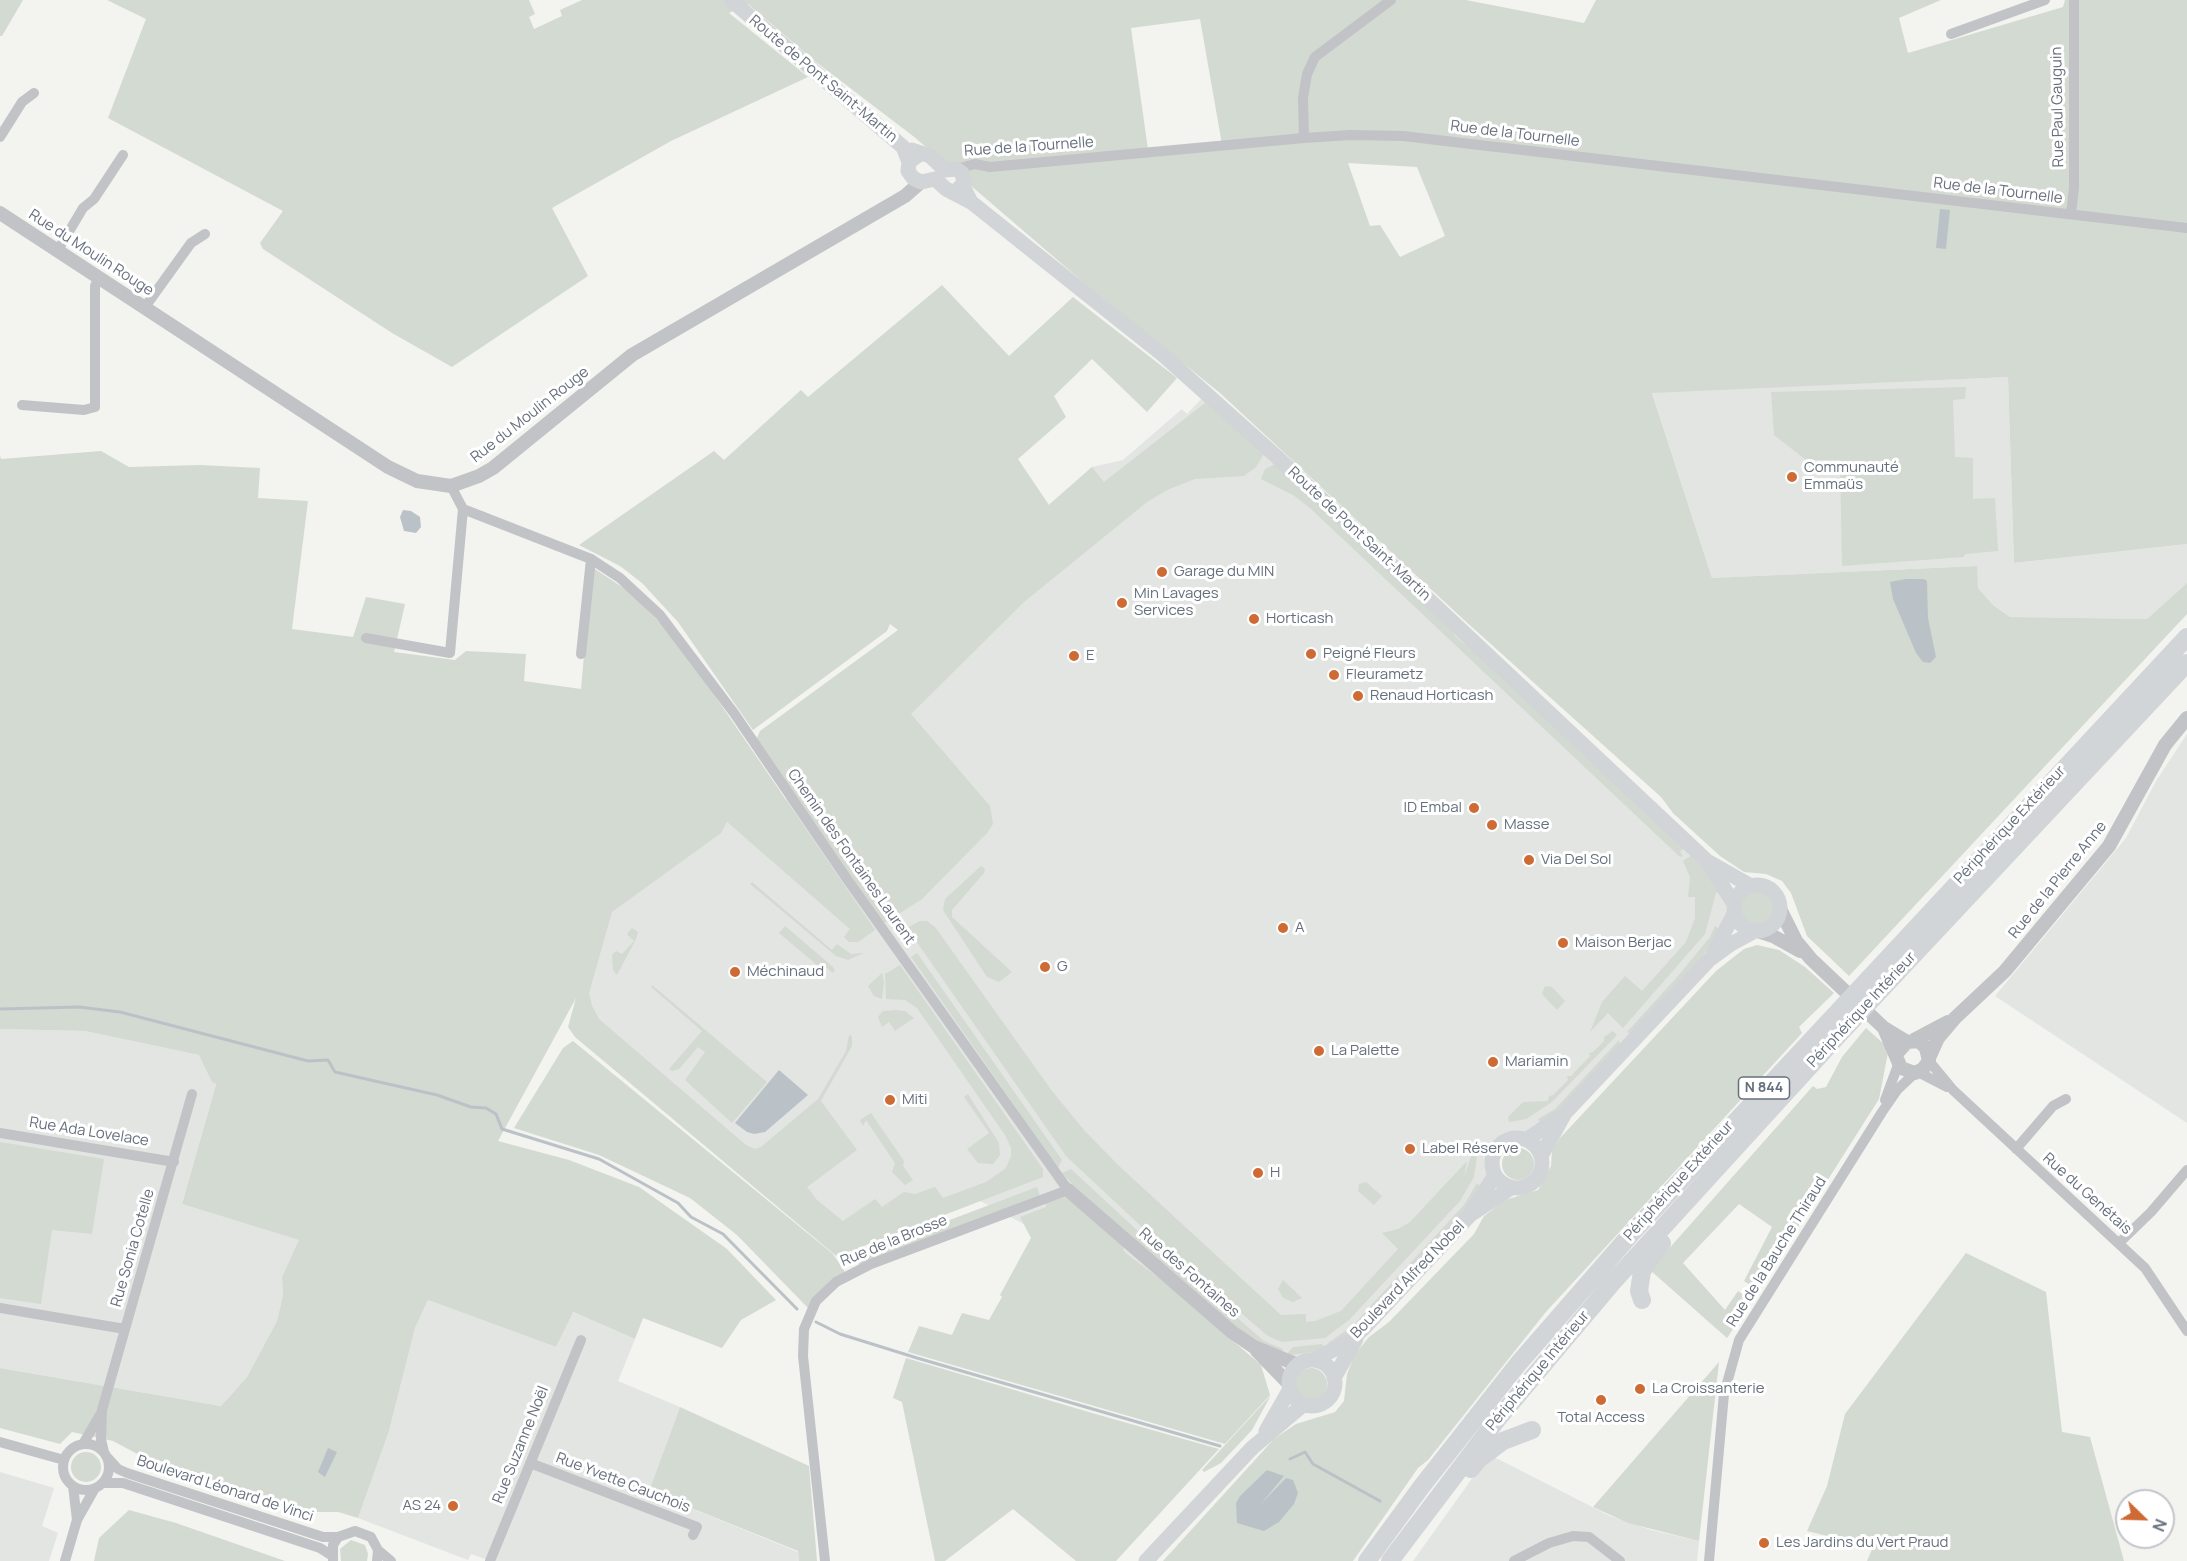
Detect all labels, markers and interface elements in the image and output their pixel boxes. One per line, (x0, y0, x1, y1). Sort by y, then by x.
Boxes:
street label: Route de Pont Saint-Martin (745, 12, 901, 146)
street label: Rue Paul Gauguin (2048, 47, 2068, 167)
street label: Rue de la Tournelle (1449, 117, 1581, 151)
street label: Rue de la Tournelle (964, 133, 1094, 161)
street label: Rue de la Tournelle (1932, 174, 2064, 208)
street label: Rue du Moulin Rouge (25, 206, 157, 300)
street label: Rue du Moulin Rouge (467, 363, 593, 467)
place label: Communauté Emmaüs (1804, 459, 1899, 494)
street label: Route de Pont Saint-Martin (1284, 463, 1434, 605)
marker: Communauté Emmaüs (1785, 470, 1799, 484)
place label: Garage du MIN (1174, 563, 1274, 581)
marker: Garage du MIN (1155, 565, 1169, 579)
place label: Min Lavages Services (1134, 585, 1219, 620)
marker: Min Lavages Services (1115, 596, 1129, 610)
place label: Horticash (1266, 610, 1333, 628)
marker: Horticash (1247, 612, 1261, 626)
place label: Peigné Fleurs (1323, 645, 1416, 663)
place label: E (1086, 647, 1095, 665)
marker: Peigné Fleurs (1304, 647, 1318, 661)
marker: E (1067, 649, 1081, 663)
place label: Fleurametz (1346, 666, 1424, 684)
marker: Fleurametz (1327, 668, 1341, 682)
place label: Renaud Horticash (1370, 687, 1493, 705)
marker: Renaud Horticash (1351, 689, 1365, 703)
street label: Périphérique Extérieur (1951, 762, 2069, 888)
street label: Chemin des Fontaines Laurent (783, 766, 919, 948)
place label: ID Embal (1403, 799, 1462, 817)
marker: ID Embal (1467, 801, 1481, 815)
place label: Masse (1504, 816, 1549, 834)
marker: Masse (1485, 818, 1499, 832)
street label: Rue de la Pierre Anne (2005, 818, 2111, 942)
place label: Via Del Sol (1541, 851, 1612, 869)
marker: Via Del Sol (1522, 853, 1536, 867)
place label: A (1295, 919, 1305, 937)
marker: A (1276, 921, 1290, 935)
place label: Maison Berjac (1575, 934, 1672, 952)
marker: Maison Berjac (1556, 936, 1570, 950)
street label: Périphérique Intérieur (1804, 949, 1920, 1071)
place label: G (1057, 958, 1068, 976)
marker: G (1038, 960, 1052, 974)
place label: Méchinaud (747, 963, 824, 981)
marker: Méchinaud (728, 965, 742, 979)
place label: La Palette (1331, 1042, 1399, 1060)
marker: La Palette (1312, 1044, 1326, 1058)
place label: Mariamin (1505, 1053, 1568, 1071)
marker: Mariamin (1486, 1055, 1500, 1069)
road number: N 844 (1738, 1077, 1790, 1099)
place label: Miti (902, 1091, 928, 1109)
marker: Miti (883, 1093, 897, 1107)
street label: Rue Ada Lovelace (28, 1114, 150, 1150)
street label: Périphérique Extérieur (1620, 1117, 1738, 1245)
place label: Label Réserve (1422, 1140, 1519, 1158)
marker: Label Réserve (1403, 1142, 1417, 1156)
street label: Rue du Genétais (2039, 1149, 2135, 1239)
place label: H (1270, 1164, 1280, 1182)
marker: H (1251, 1166, 1265, 1180)
street label: Rue de la Bauche Thiraud (1723, 1174, 1831, 1330)
street label: Rue Sonia Cotelle (108, 1187, 158, 1309)
street label: Rue de la Brosse (838, 1211, 950, 1271)
street label: Boulevard Alfred Nobel (1347, 1218, 1469, 1342)
street label: Rue des Fontaines (1135, 1225, 1243, 1321)
street label: Périphérique Intérieur (1483, 1307, 1593, 1435)
place label: La Croissanterie (1652, 1380, 1764, 1398)
marker: La Croissanterie (1633, 1382, 1647, 1396)
street label: Rue Suzanne Noël (489, 1384, 553, 1506)
marker: Total Access (1594, 1393, 1608, 1407)
place label: Total Access (1557, 1409, 1645, 1427)
street label: Rue Yvette Cauchois (553, 1449, 693, 1517)
street label: Boulevard Léonard de Vinci (134, 1452, 316, 1526)
north arrow (2115, 1489, 2175, 1549)
place label: AS 24 (402, 1497, 441, 1515)
marker: AS 24 (446, 1499, 460, 1513)
text: N (2147, 1516, 2172, 1535)
place label: Les Jardins du Vert Praud (1776, 1534, 1948, 1552)
marker: Les Jardins du Vert Praud (1757, 1536, 1771, 1550)

